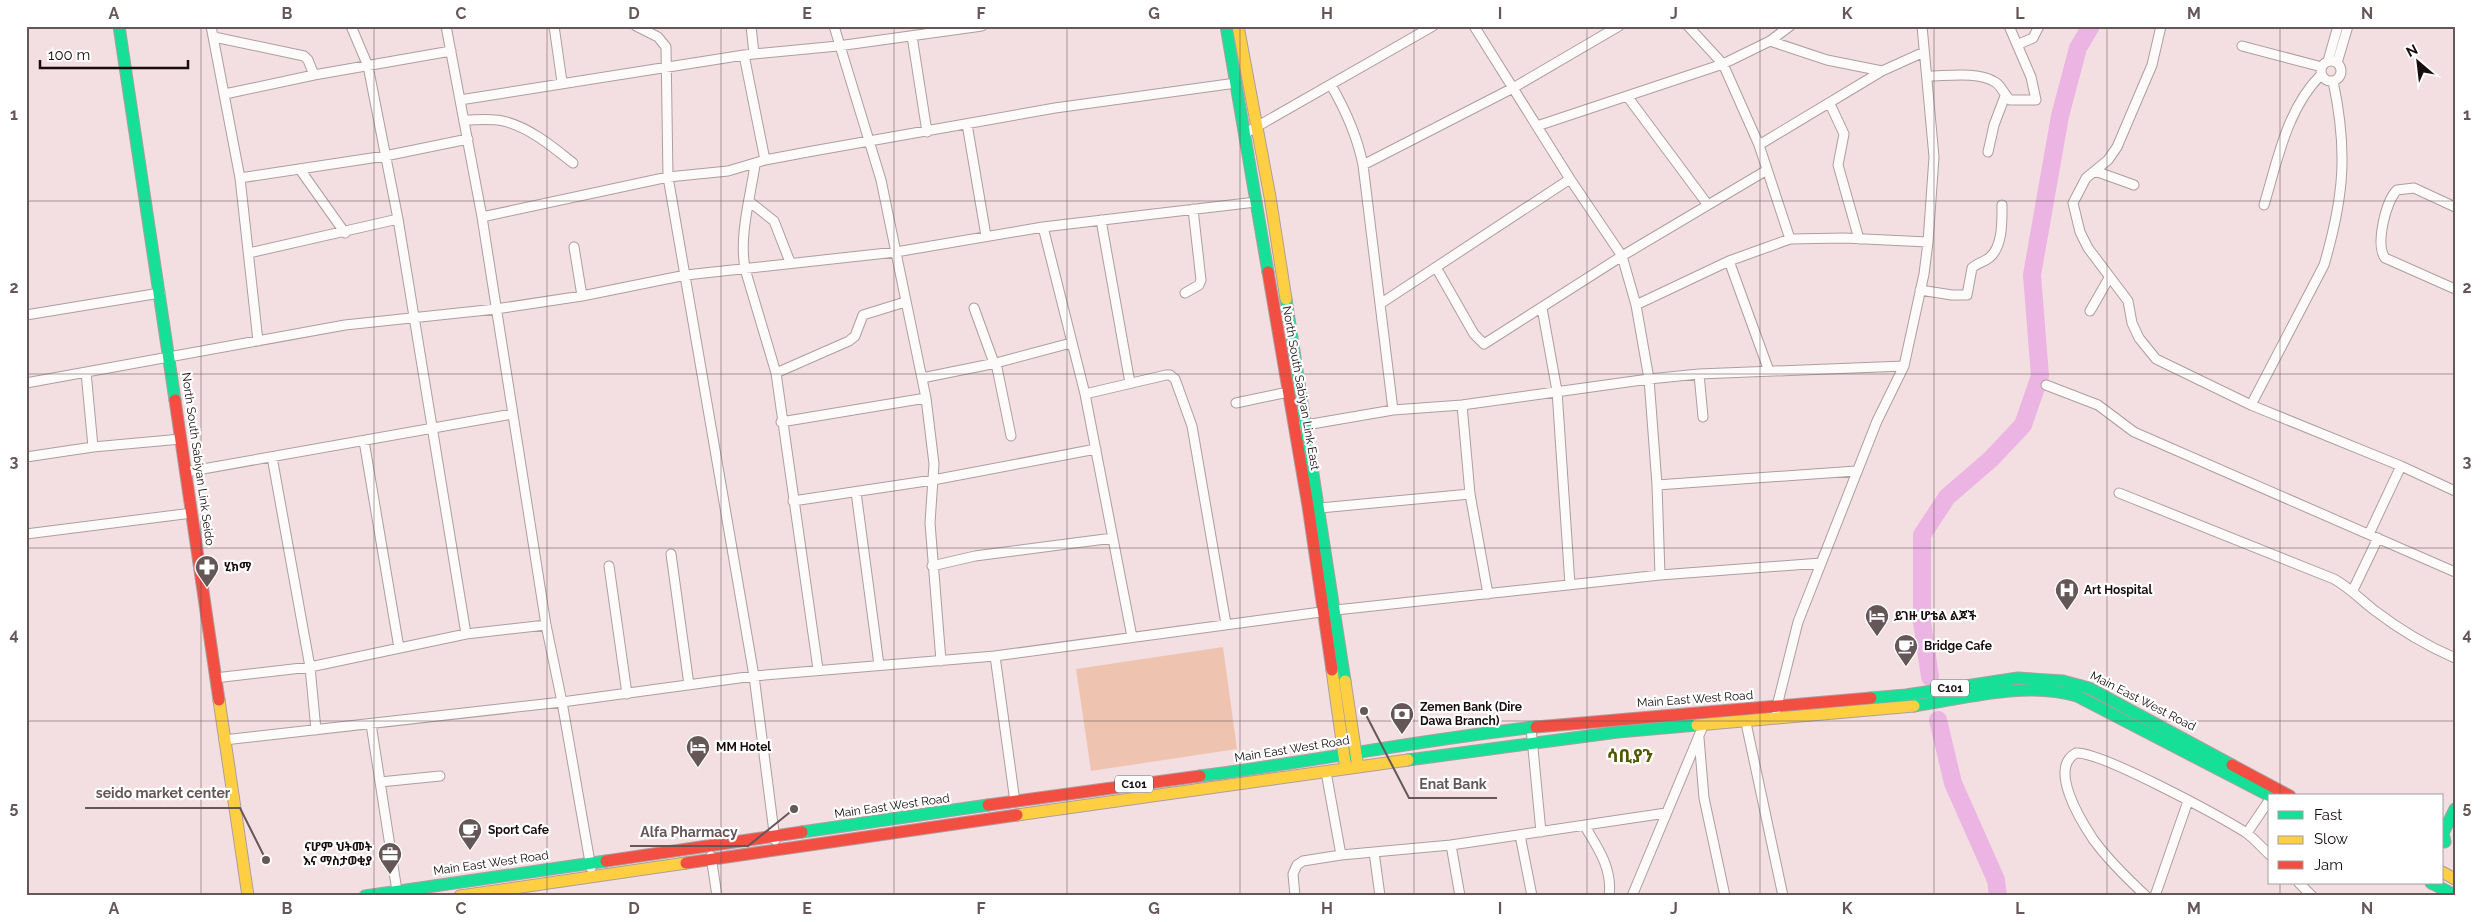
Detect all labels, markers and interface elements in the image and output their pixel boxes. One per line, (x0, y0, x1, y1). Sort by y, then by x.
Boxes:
text: A (109, 4, 120, 23)
text: B (282, 4, 293, 23)
text: C (456, 4, 467, 23)
text: D (628, 4, 640, 23)
text: E (802, 4, 812, 23)
text: F (976, 4, 986, 23)
text: G (1148, 4, 1160, 23)
text: H (1321, 4, 1333, 23)
text: I (1498, 4, 1502, 23)
text: J (1670, 4, 1678, 23)
text: K (1842, 4, 1853, 23)
text: L (2015, 4, 2025, 23)
text: M (2187, 4, 2201, 23)
text: N (2361, 4, 2373, 23)
scale bar (40, 38, 188, 70)
north arrow (2394, 38, 2444, 88)
text: N (2403, 41, 2420, 60)
text: 100 m (48, 46, 90, 64)
text: 1 (10, 105, 18, 124)
text: 1 (2463, 105, 2471, 124)
text: 2 (9, 278, 19, 297)
text: 2 (2462, 278, 2472, 297)
street label: North South Sabiyan Link East (1280, 305, 1322, 471)
street label: North South Sabiyan Link Seido (179, 372, 217, 546)
text: 3 (10, 452, 19, 471)
text: 3 (2463, 452, 2472, 471)
pharmacy icon: ሂክማ (194, 554, 220, 588)
place label: ሂክማ (224, 560, 251, 574)
hospital icon: Art Hospital (2054, 577, 2080, 611)
place label: Art Hospital (2084, 583, 2152, 597)
hotel icon: ይገዙ ሆቴል ልጆች (1864, 603, 1890, 637)
place label: ይገዙ ሆቴል ልጆች (1894, 609, 1977, 623)
text: 4 (9, 625, 19, 644)
text: 4 (2462, 625, 2472, 644)
cafe icon: Bridge Cafe (1893, 633, 1919, 667)
place label: Bridge Cafe (1924, 639, 1992, 653)
street label: Main East West Road (2088, 668, 2198, 734)
road number: C101 (1931, 680, 1969, 696)
street label: Main East West Road (1636, 688, 1754, 710)
place label: Zemen Bank (Dire Dawa Branch) (1420, 700, 1522, 728)
bank icon: Zemen Bank (Dire Dawa Branch) (1389, 701, 1415, 735)
street label: Main East West Road (1233, 733, 1351, 765)
hotel icon: MM Hotel (685, 734, 711, 768)
place label: MM Hotel (716, 740, 771, 754)
district label: ሳቢያን (1607, 745, 1653, 766)
callout: Enat Bank (1409, 769, 1497, 798)
road number: C101 (1115, 776, 1153, 792)
text: Enat Bank (1419, 776, 1487, 792)
callout: seido market center (85, 779, 240, 808)
text: seido market center (96, 785, 231, 801)
street label: Main East West Road (833, 791, 951, 821)
legend (2268, 794, 2444, 884)
text: 5 (10, 798, 19, 817)
text: 5 (2463, 798, 2472, 817)
text: Fast (2314, 806, 2342, 824)
cafe icon: Sport Cafe (457, 817, 483, 851)
callout: Alfa Pharmacy (630, 817, 748, 846)
place label: Sport Cafe (488, 823, 549, 837)
text: Alfa Pharmacy (640, 824, 738, 840)
text: Slow (2314, 830, 2348, 848)
place label: ናሆም ህትመት እና ማስታወቂያ (303, 840, 373, 868)
office icon: ናሆም ህትመት እና ማስታወቂያ (377, 841, 403, 875)
street label: Main East West Road (432, 848, 550, 878)
text: Jam (2314, 856, 2343, 874)
text: A (109, 899, 120, 918)
text: B (282, 899, 293, 918)
text: C (456, 899, 467, 918)
text: D (628, 899, 640, 918)
text: E (802, 899, 812, 918)
text: F (976, 899, 986, 918)
text: G (1148, 899, 1160, 918)
text: H (1321, 899, 1333, 918)
text: I (1498, 899, 1502, 918)
text: J (1670, 899, 1678, 918)
text: K (1842, 899, 1853, 918)
text: L (2015, 899, 2025, 918)
text: M (2187, 899, 2201, 918)
text: N (2361, 899, 2373, 918)

